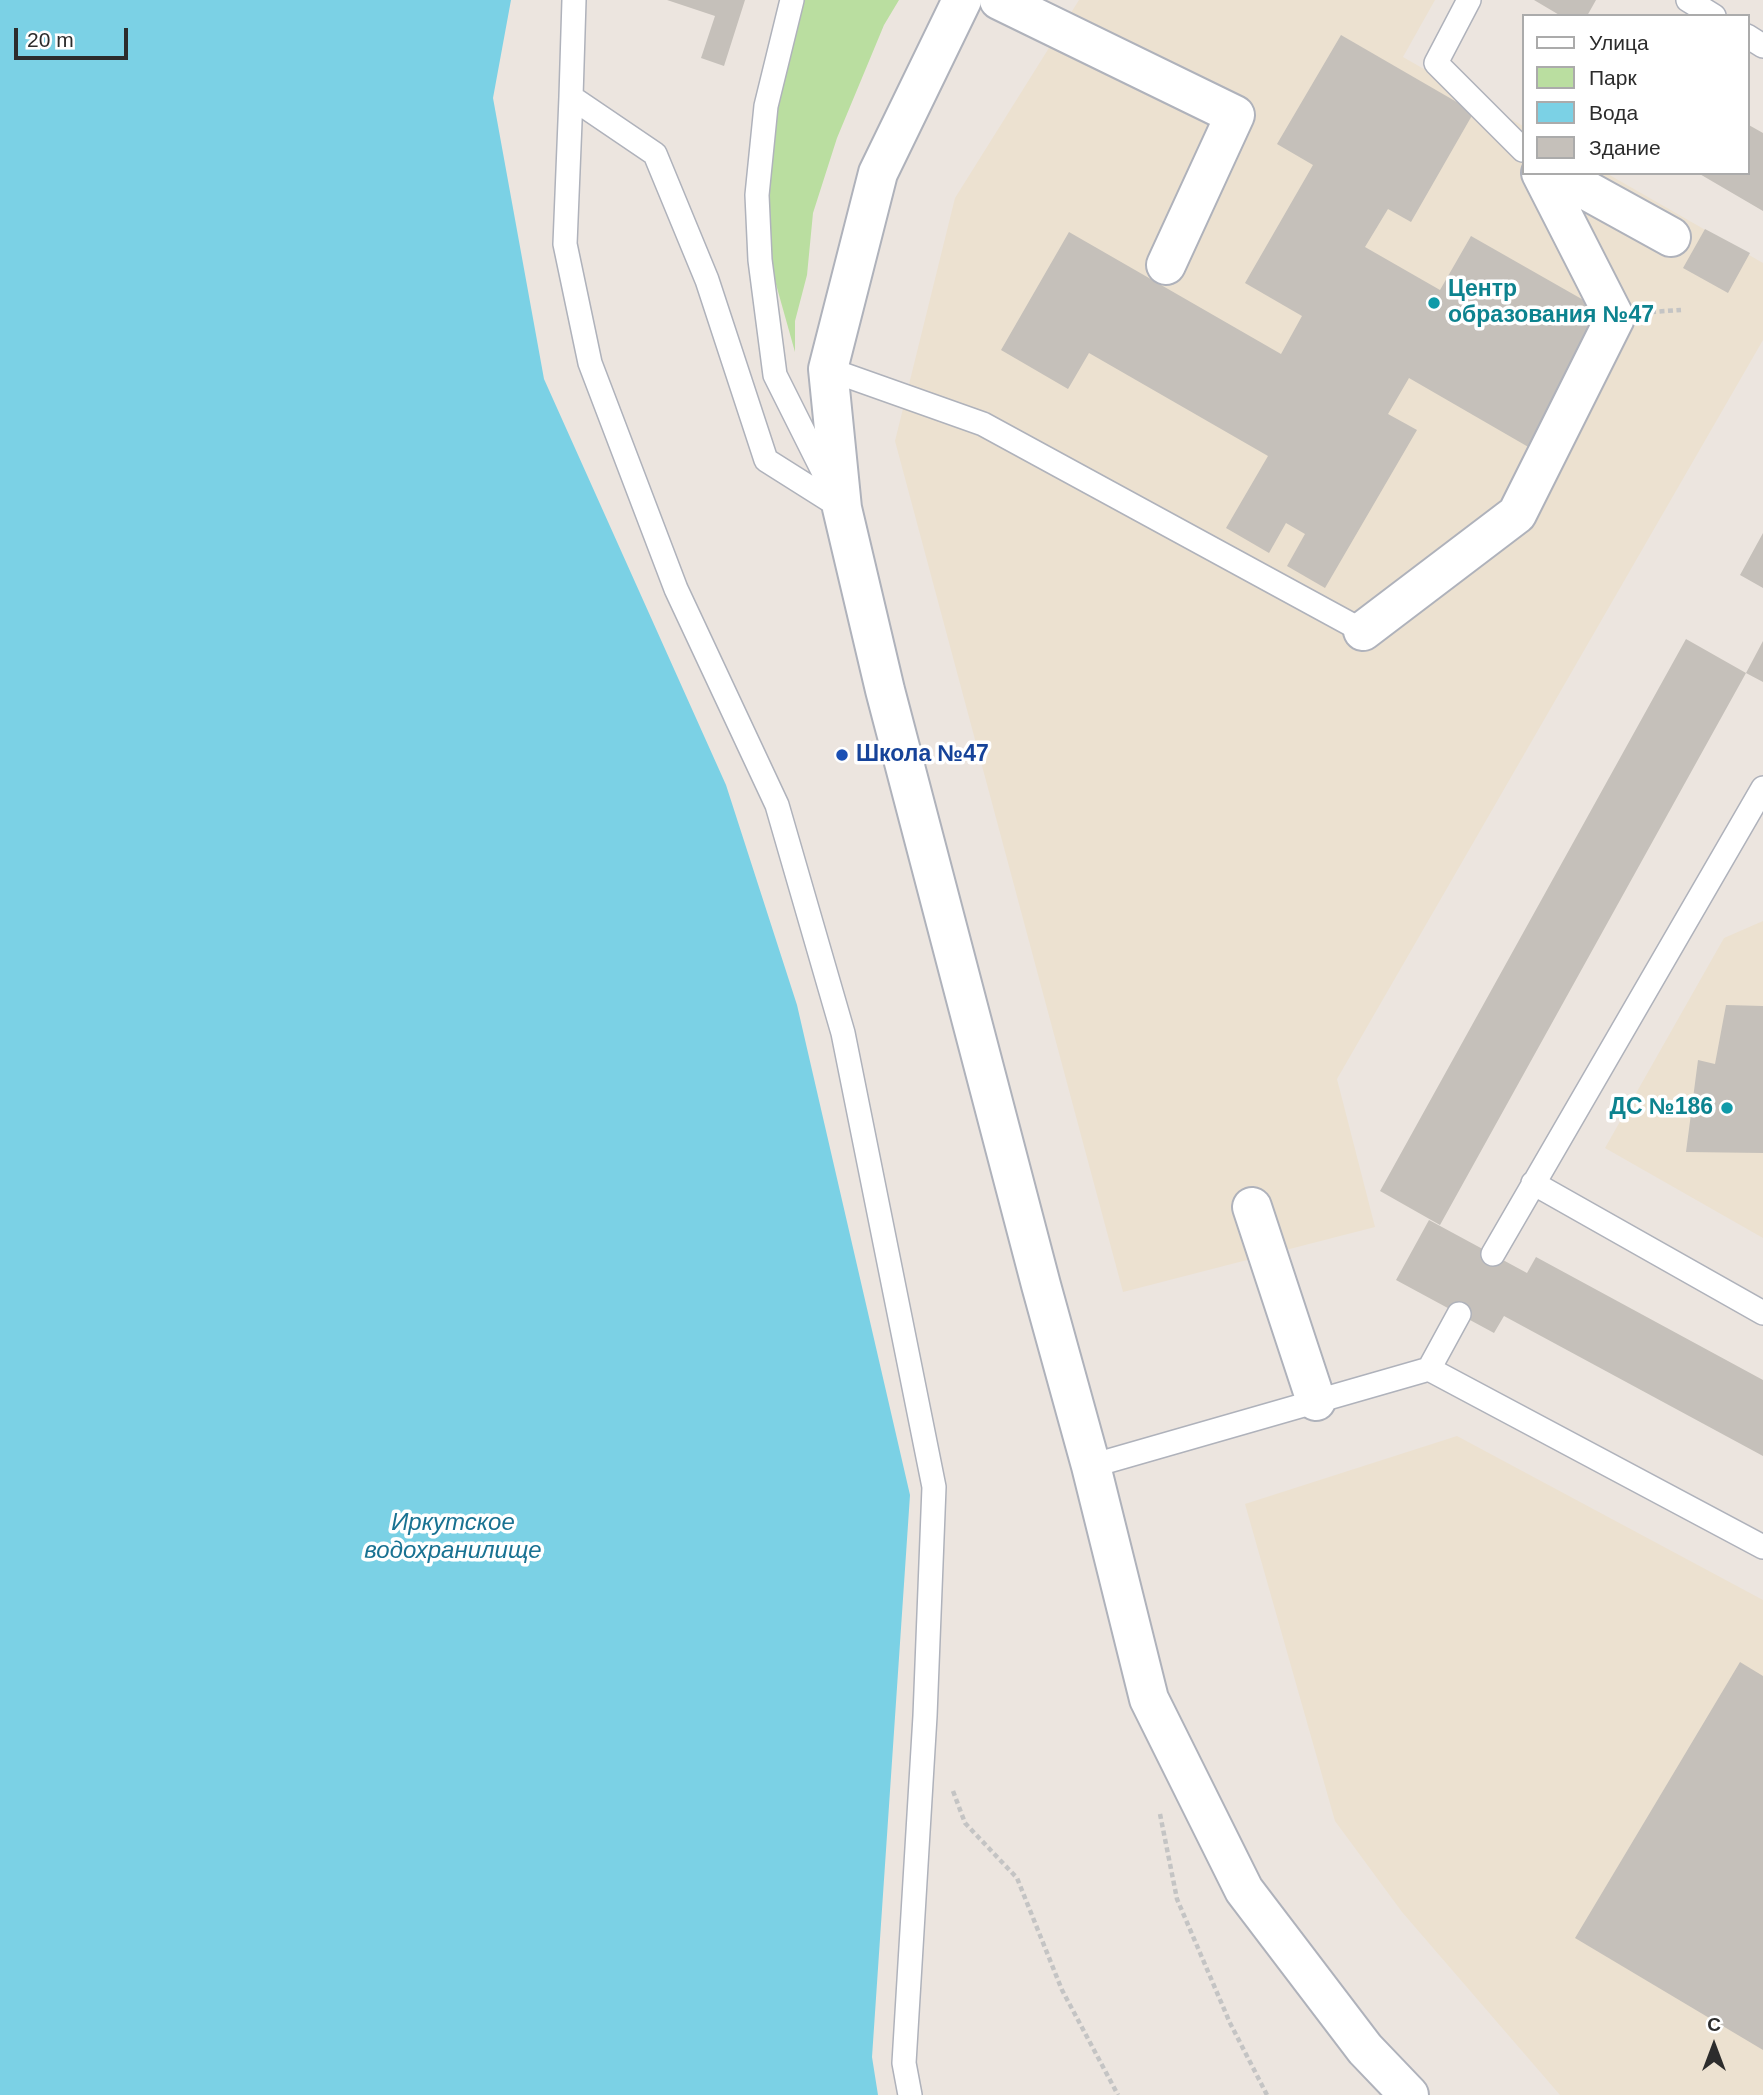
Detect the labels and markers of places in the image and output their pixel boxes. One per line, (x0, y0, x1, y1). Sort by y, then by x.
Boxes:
place label: Центр образования №47 (1448, 276, 1654, 330)
marker: Центр образования №47 (1426, 295, 1442, 311)
place label: Школа №47 (856, 741, 989, 769)
marker: Школа №47 (834, 747, 850, 763)
place label: ДС №186 (1610, 1094, 1713, 1122)
marker: ДС №186 (1719, 1100, 1735, 1116)

